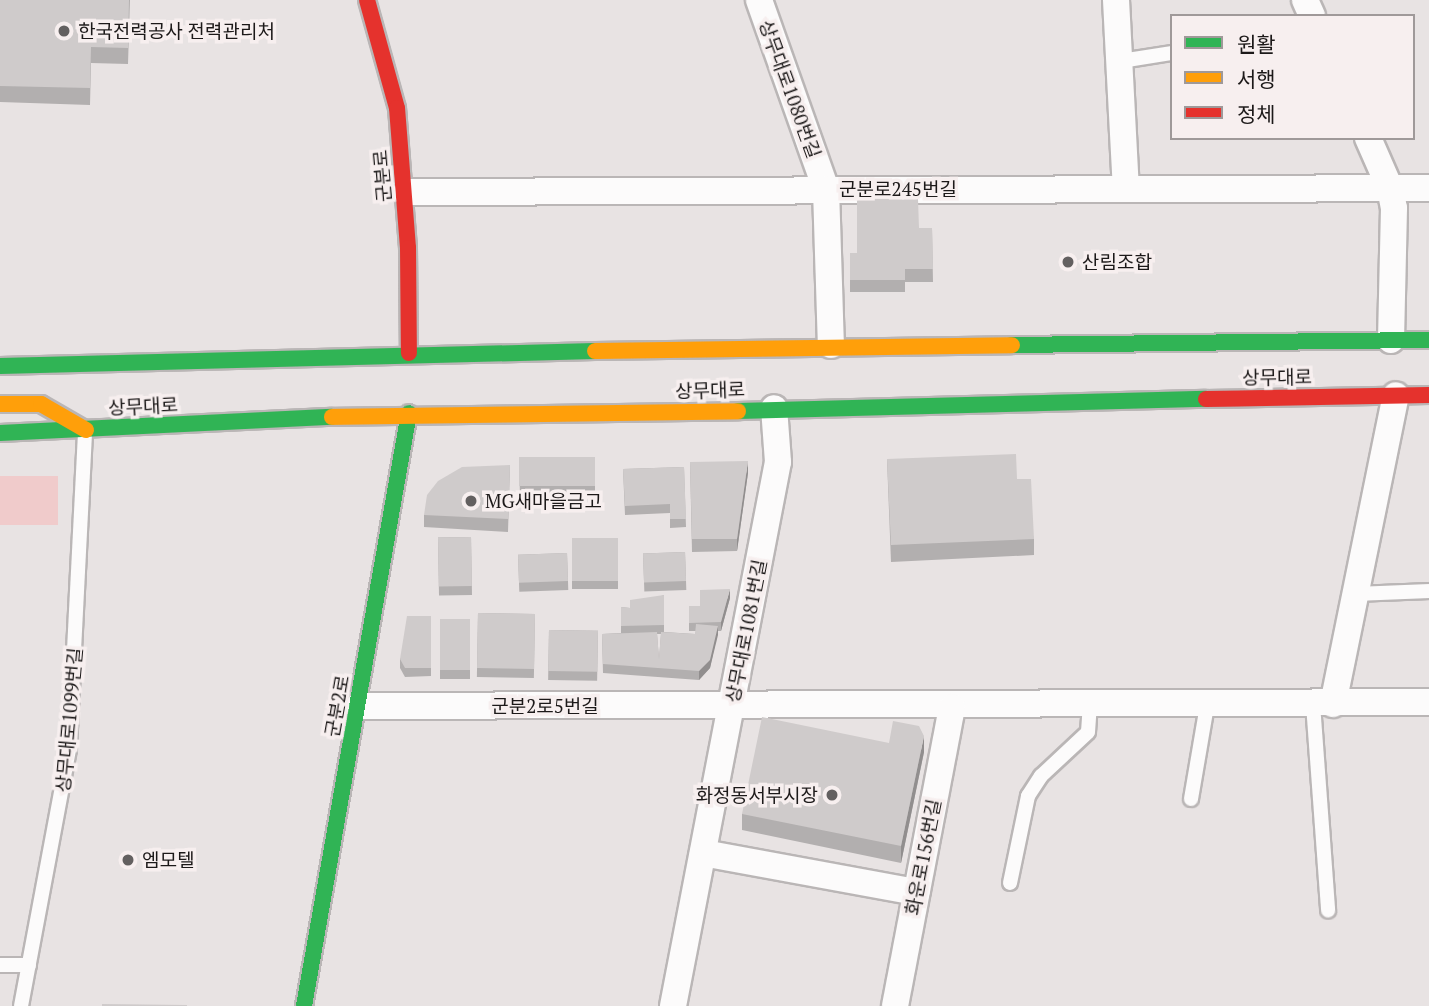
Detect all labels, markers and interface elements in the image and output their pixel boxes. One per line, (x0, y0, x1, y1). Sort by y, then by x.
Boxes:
legend (1170, 14, 1415, 140)
street label: 상무대로1080번길 (754, 17, 826, 161)
place label: 한국전력공사 전력관리처 (78, 20, 275, 42)
marker: 한국전력공사 전력관리처 (56, 23, 72, 39)
text: 원활 (1237, 30, 1276, 58)
text: 서행 (1237, 65, 1276, 93)
text: 정체 (1237, 100, 1276, 128)
street label: 군분로 (368, 149, 396, 203)
street label: 군분로245번길 (839, 178, 957, 200)
place label: 산림조합 (1082, 251, 1152, 273)
marker: 산림조합 (1060, 254, 1076, 270)
street label: 상무대로 (1242, 365, 1312, 389)
street label: 상무대로 (675, 377, 745, 403)
street label: 상무대로 (107, 393, 179, 419)
place label: MG새마을금고 (485, 490, 602, 512)
marker: MG새마을금고 (463, 493, 479, 509)
street label: 상무대로1081번길 (721, 557, 771, 705)
street label: 상무대로1099번길 (51, 647, 87, 793)
street label: 군분2로 (320, 673, 354, 739)
street label: 군분2로5번길 (491, 695, 599, 717)
place label: 화정동서부시장 (696, 784, 818, 806)
marker: 화정동서부시장 (824, 787, 840, 803)
street label: 화운로156번길 (901, 797, 945, 917)
place label: 엠모텔 (142, 849, 194, 871)
marker: 엠모텔 (120, 852, 136, 868)

